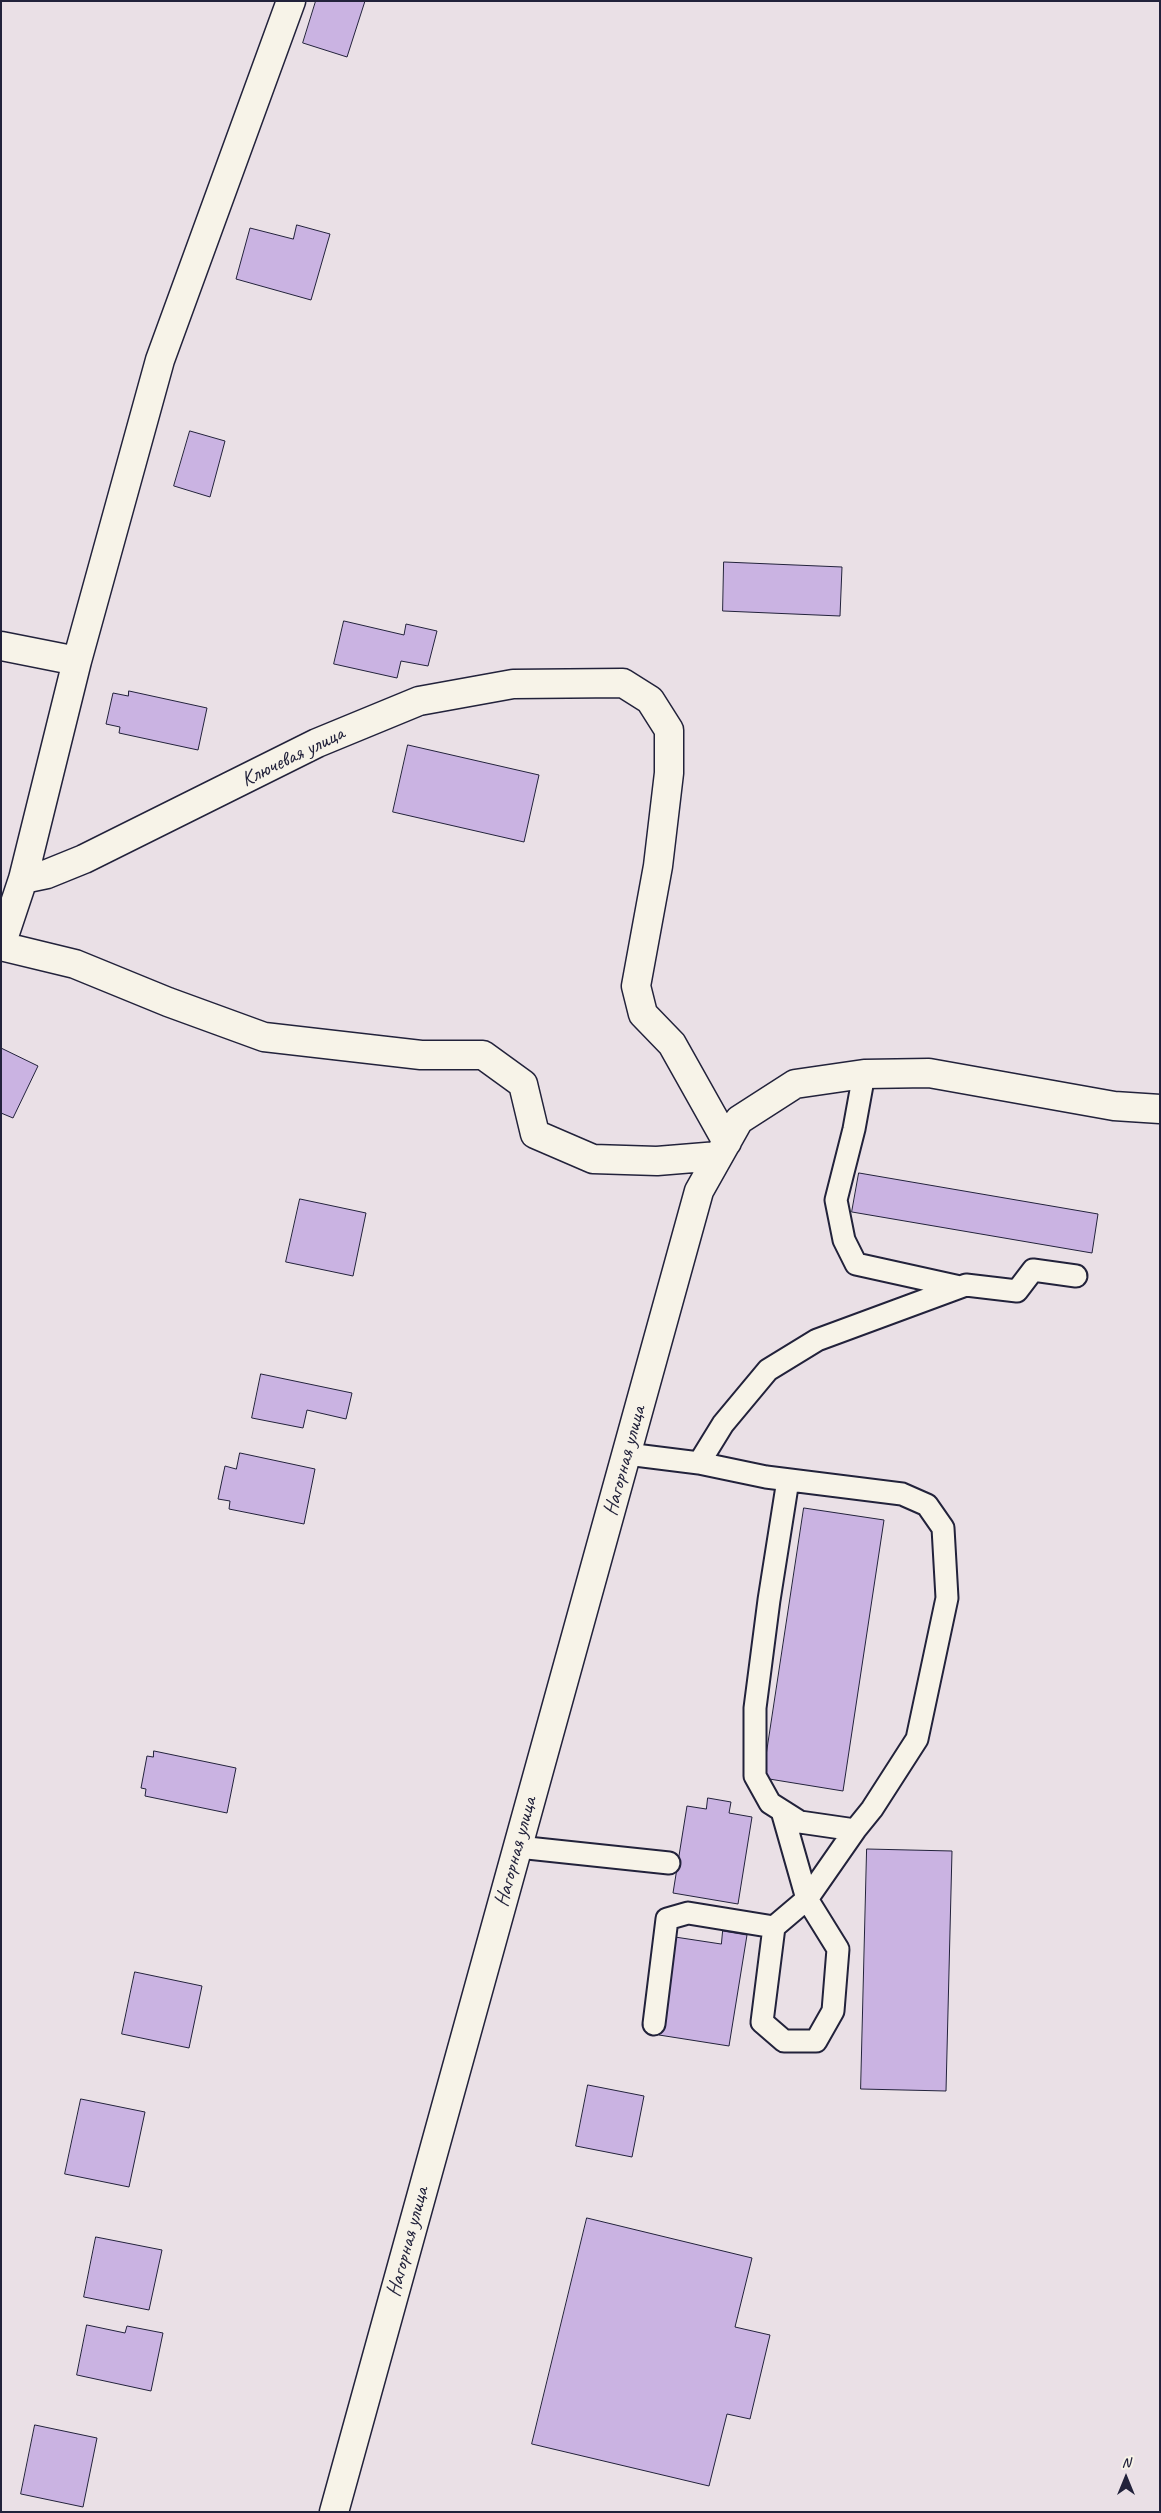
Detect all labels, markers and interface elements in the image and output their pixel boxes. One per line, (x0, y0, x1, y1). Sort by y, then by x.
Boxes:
street label: Ключевая улица (237, 721, 349, 793)
street label: Нагорная улица (598, 1403, 652, 1519)
street label: Нагорная улица (489, 1794, 543, 1910)
street label: Нагорная улица (381, 2184, 435, 2300)
north arrow (1101, 2453, 1151, 2503)
text: N (1122, 2454, 1130, 2471)

